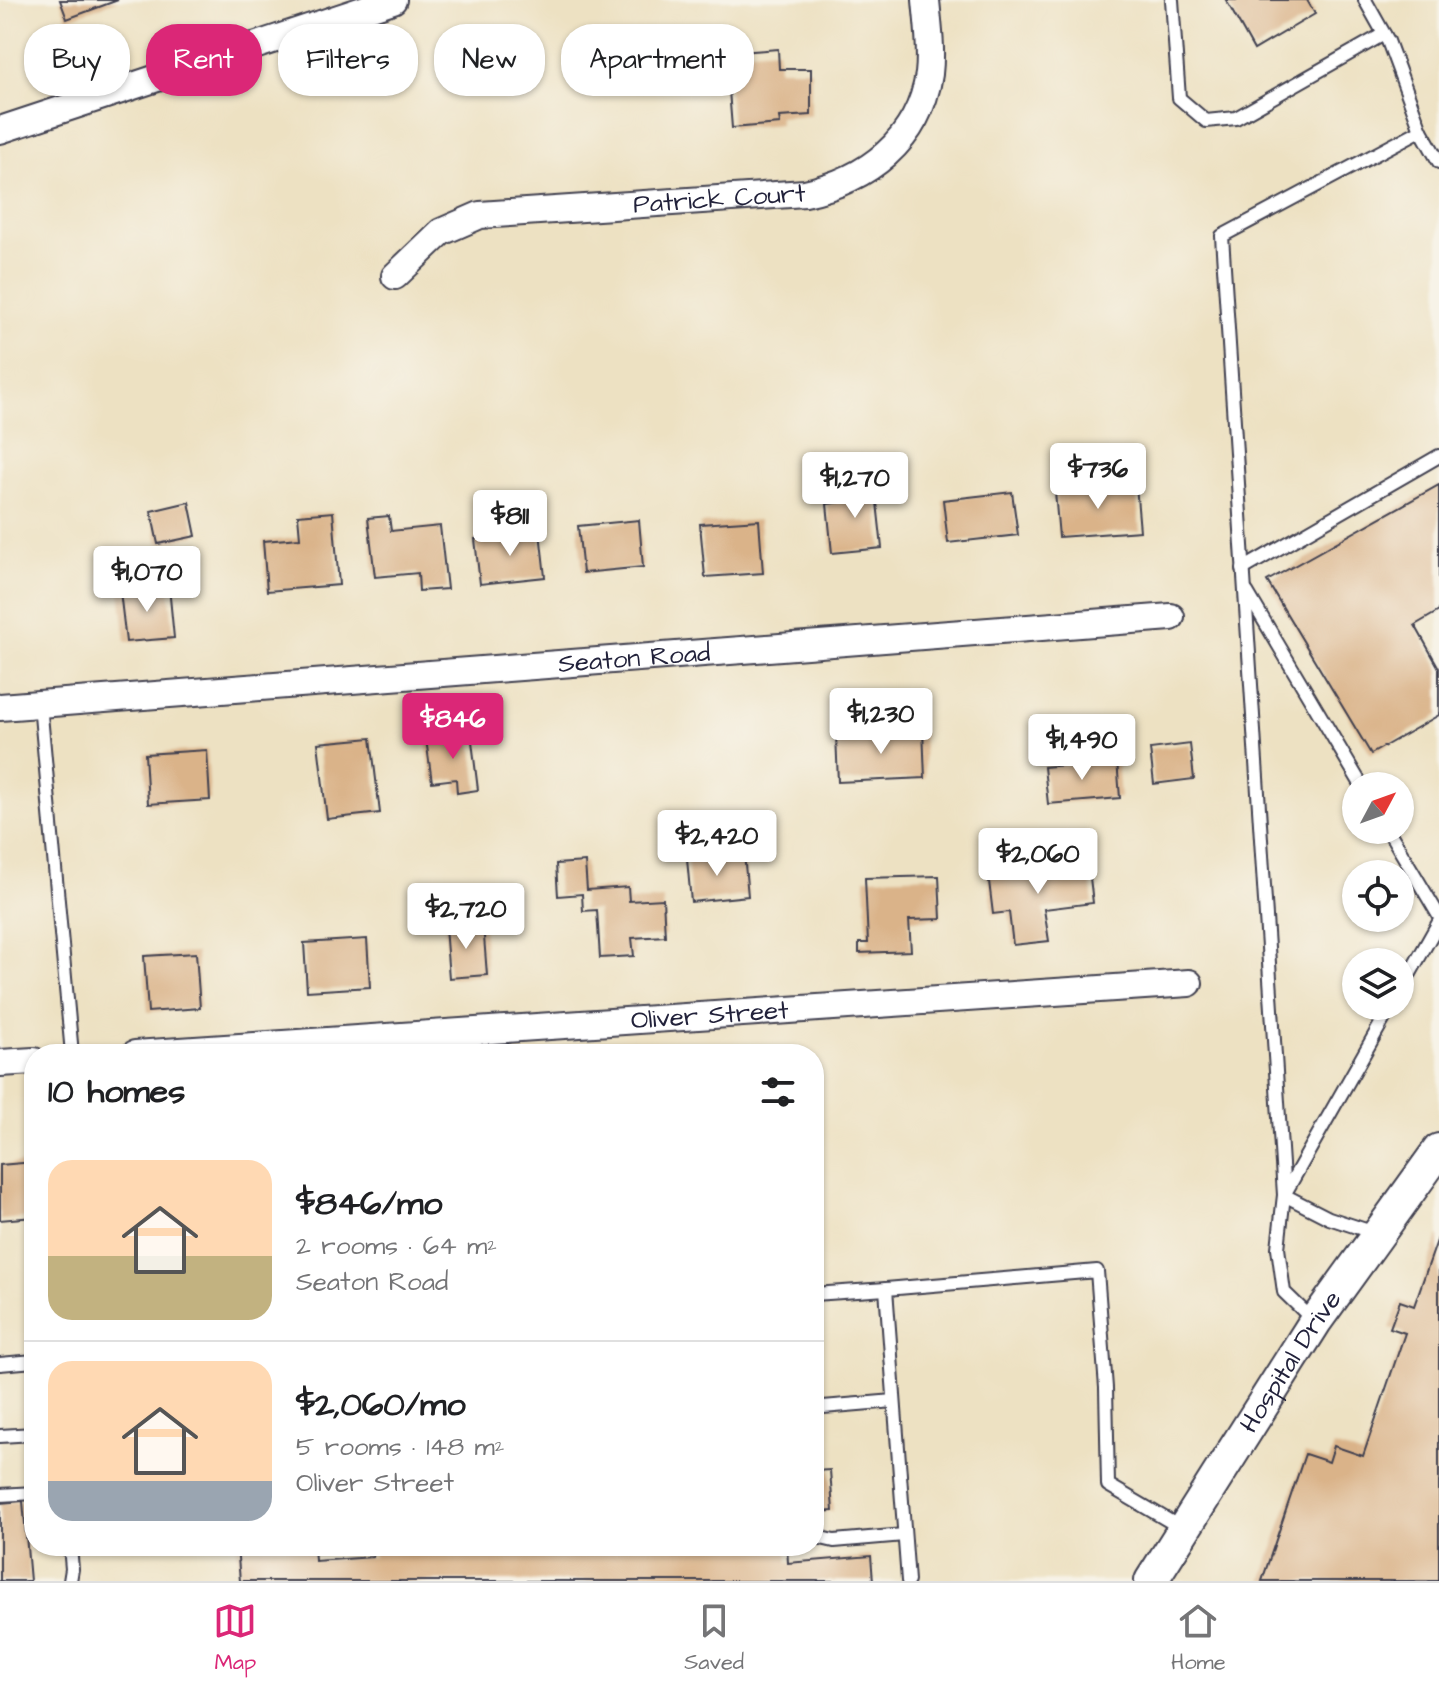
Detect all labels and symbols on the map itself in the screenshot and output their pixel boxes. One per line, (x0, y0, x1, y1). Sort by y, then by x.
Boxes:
street label: Patrick Court (632, 175, 807, 223)
pin: $736 (1051, 443, 1145, 511)
pin: $1,270 (790, 452, 920, 520)
pin: $811 (463, 490, 557, 558)
pin: $1,070 (82, 546, 212, 614)
street label: Seaton Road (557, 634, 711, 682)
pin: $1,230 (816, 688, 946, 756)
pin: $846 (406, 693, 500, 761)
pin: $1,490 (1017, 714, 1147, 782)
north arrow (1342, 772, 1414, 844)
pin: $2,420 (652, 810, 782, 878)
pin: $2,060 (973, 828, 1103, 896)
pin: $2,720 (401, 883, 531, 951)
street label: Oliver Street (630, 992, 790, 1039)
street label: Hospital Drive (1231, 1283, 1350, 1440)

